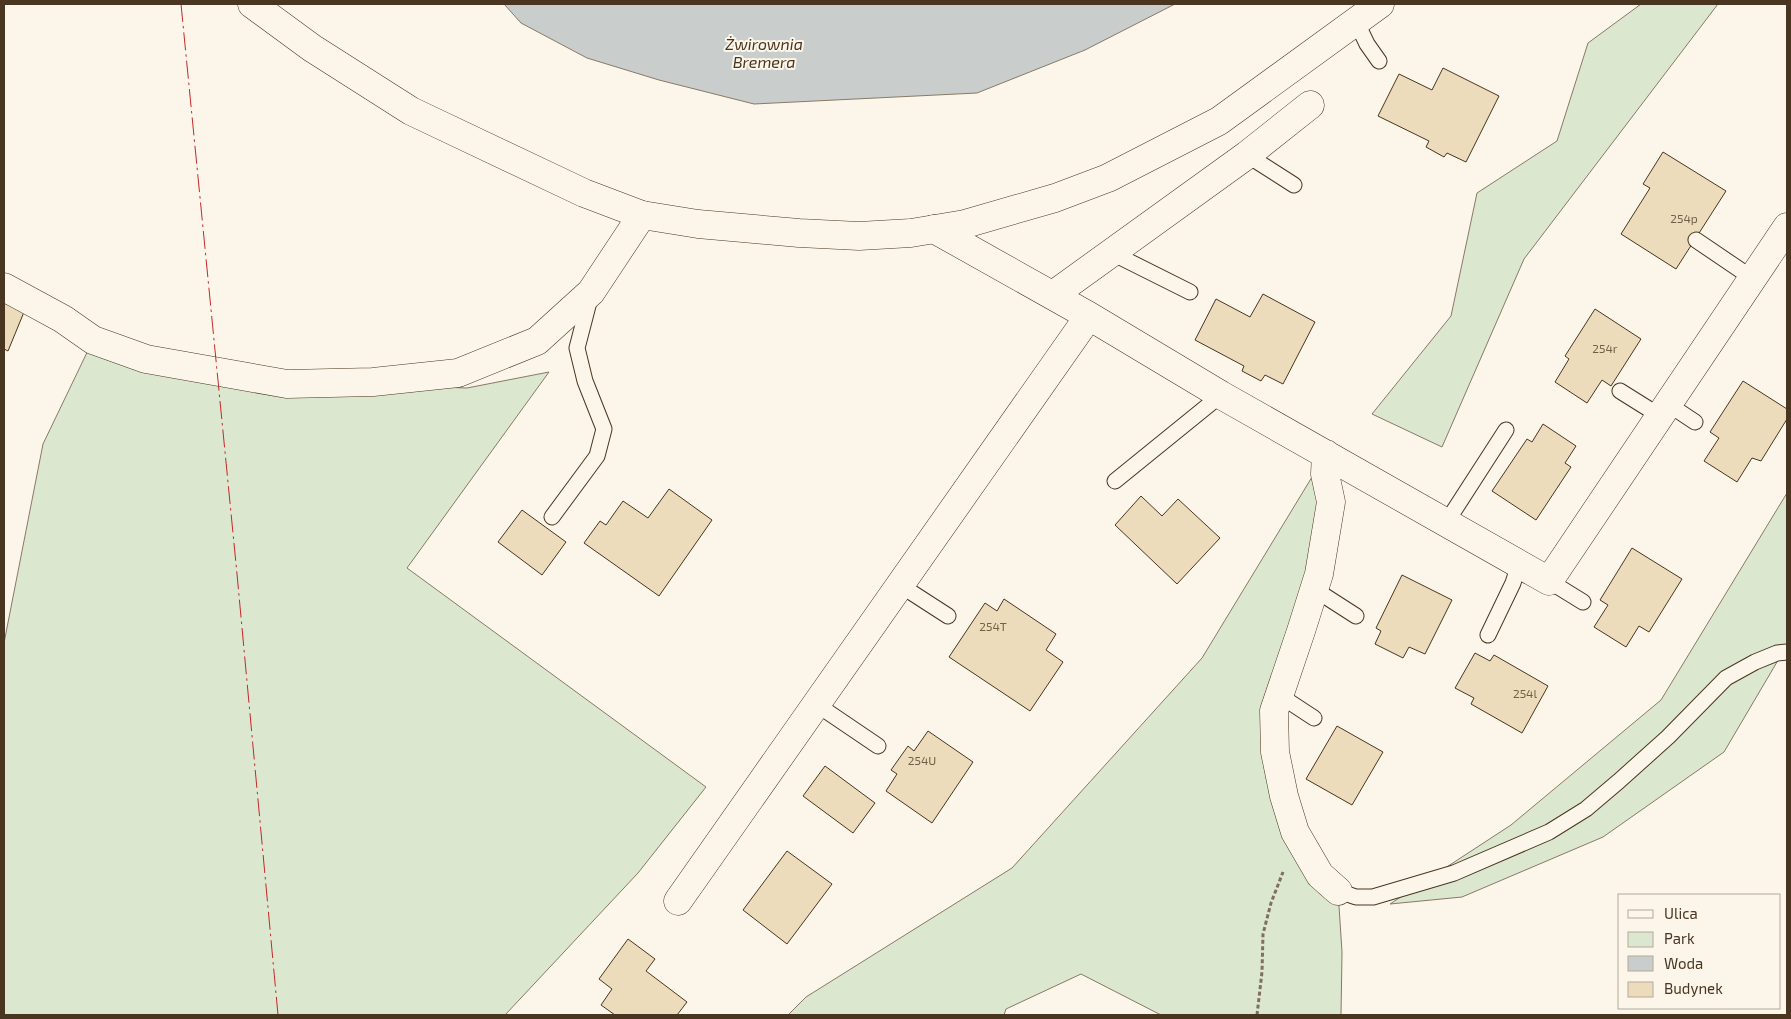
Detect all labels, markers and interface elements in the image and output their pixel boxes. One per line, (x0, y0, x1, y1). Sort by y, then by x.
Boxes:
water label: Żwirownia Bremera (725, 34, 803, 71)
house number: 254p (1670, 211, 1698, 225)
house number: 254r (1592, 341, 1618, 355)
house number: 254T (979, 619, 1007, 633)
house number: 254l (1513, 686, 1537, 700)
house number: 254U (908, 753, 936, 767)
legend (1618, 894, 1781, 1009)
text: Ulica (1664, 904, 1698, 922)
text: Park (1664, 929, 1695, 947)
text: Woda (1664, 954, 1703, 972)
text: Budynek (1664, 979, 1723, 997)

